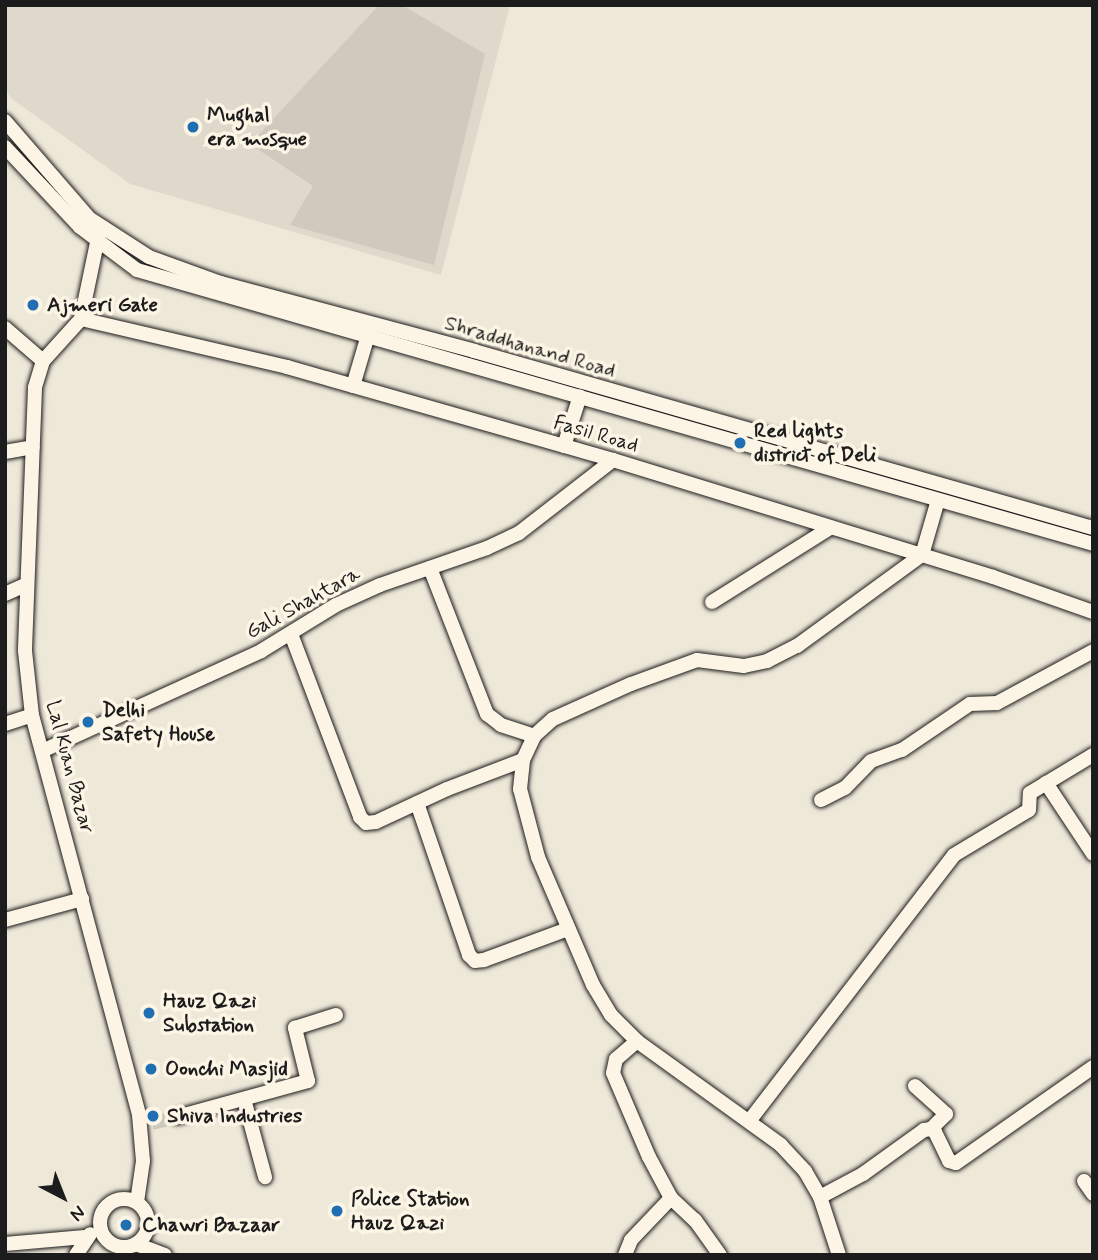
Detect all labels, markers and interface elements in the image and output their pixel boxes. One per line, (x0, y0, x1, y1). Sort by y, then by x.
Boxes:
place label: Mughal era mosque (207, 102, 306, 152)
marker: Mughal era mosque (185, 119, 201, 135)
place label: Ajmeri Gate (47, 292, 158, 318)
marker: Ajmeri Gate (25, 297, 41, 313)
street label: Shraddhanand Road (442, 311, 618, 383)
street label: Fasil Road (551, 410, 641, 458)
place label: Red lights district of Deli (754, 418, 877, 468)
marker: Red lights district of Deli (732, 435, 748, 451)
street label: Gali Shahtara (241, 561, 365, 645)
street label: Lal Kuan Bazar (39, 695, 101, 839)
place label: Delhi Safety House (102, 697, 218, 747)
marker: Delhi Safety House (80, 714, 96, 730)
place label: Hauz Qazi Substation (163, 988, 254, 1038)
marker: Hauz Qazi Substation (141, 1005, 157, 1021)
place label: Oonchi Masjid (165, 1056, 288, 1082)
marker: Oonchi Masjid (143, 1061, 159, 1077)
place label: Shiva Industries (167, 1103, 305, 1129)
marker: Shiva Industries (145, 1108, 161, 1124)
north arrow (28, 1162, 98, 1232)
place label: Police Station Hauz Qazi (351, 1186, 469, 1236)
text: N (64, 1199, 90, 1227)
marker: Police Station Hauz Qazi (329, 1203, 345, 1219)
place label: Chawri Bazaar (142, 1212, 282, 1238)
marker: Chawri Bazaar (116, 1215, 136, 1235)

